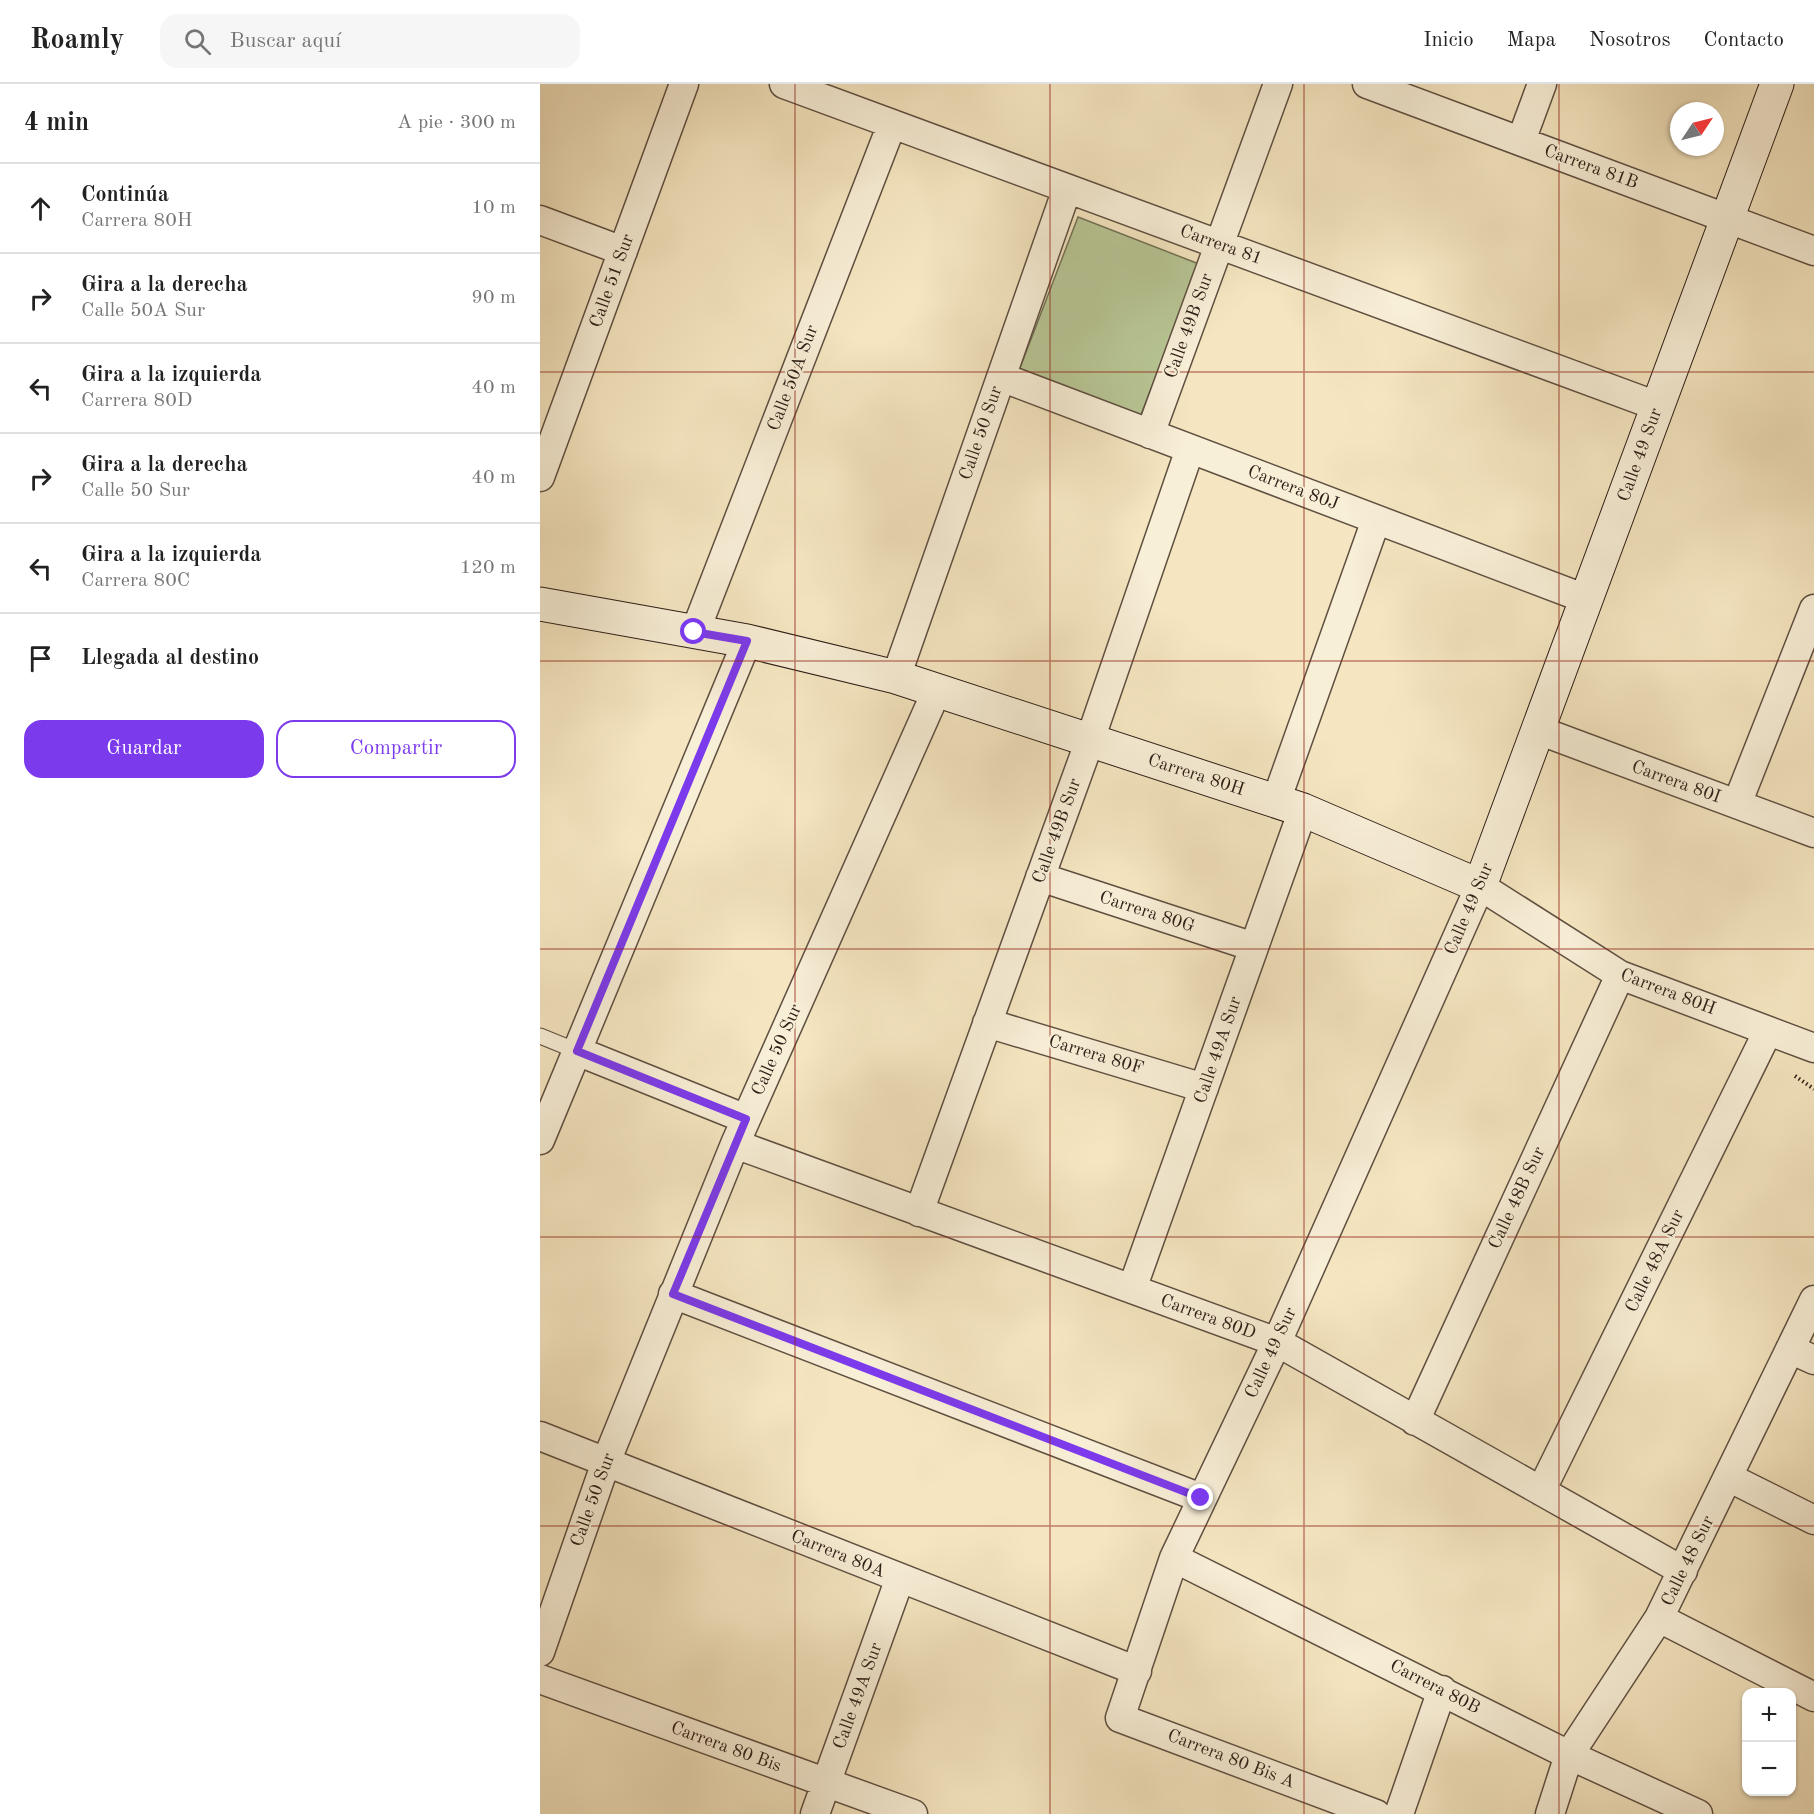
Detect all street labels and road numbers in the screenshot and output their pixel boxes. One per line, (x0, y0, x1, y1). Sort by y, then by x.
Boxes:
street label: Carrera 81B (1542, 142, 1640, 192)
street label: Carrera 81 (1177, 222, 1265, 268)
street label: Calle 51 Sur (587, 231, 637, 330)
street label: Calle 49B Sur (1162, 270, 1217, 381)
street label: Calle 50A Sur (765, 322, 822, 433)
street label: Calle 50 Sur (957, 383, 1006, 482)
street label: Calle 49 Sur (1615, 405, 1665, 504)
street label: Carrera 80J (1245, 462, 1341, 514)
street label: Carrera 80H (1145, 751, 1247, 799)
street label: Carrera 80I (1629, 758, 1723, 806)
street label: Calle 49B Sur (1030, 775, 1085, 886)
street label: Calle 49 Sur (1442, 860, 1497, 958)
street label: Carrera 80G (1097, 888, 1197, 936)
street label: Carrera 80H (1618, 966, 1718, 1018)
street label: Calle 49A Sur (1191, 994, 1245, 1106)
street label: Calle 50 Sur (749, 1001, 805, 1098)
street label: Carrera 80F (1046, 1032, 1146, 1078)
street label: Calle 48B Sur (1485, 1144, 1549, 1252)
street label: Calle 48A Sur (1622, 1206, 1688, 1315)
street label: Carrera 80D (1158, 1291, 1258, 1343)
street label: Calle 49 Sur (1242, 1304, 1300, 1401)
street label: Calle 50 Sur (568, 1450, 618, 1549)
street label: Calle 48 Sur (1658, 1512, 1718, 1609)
street label: Carrera 80A (788, 1527, 888, 1581)
street label: Calle 49A Sur (830, 1640, 886, 1752)
street label: Carrera 80B (1387, 1657, 1483, 1717)
street label: Carrera 80 Bis (668, 1719, 784, 1775)
street label: Carrera 80 Bis A (1165, 1726, 1298, 1792)

